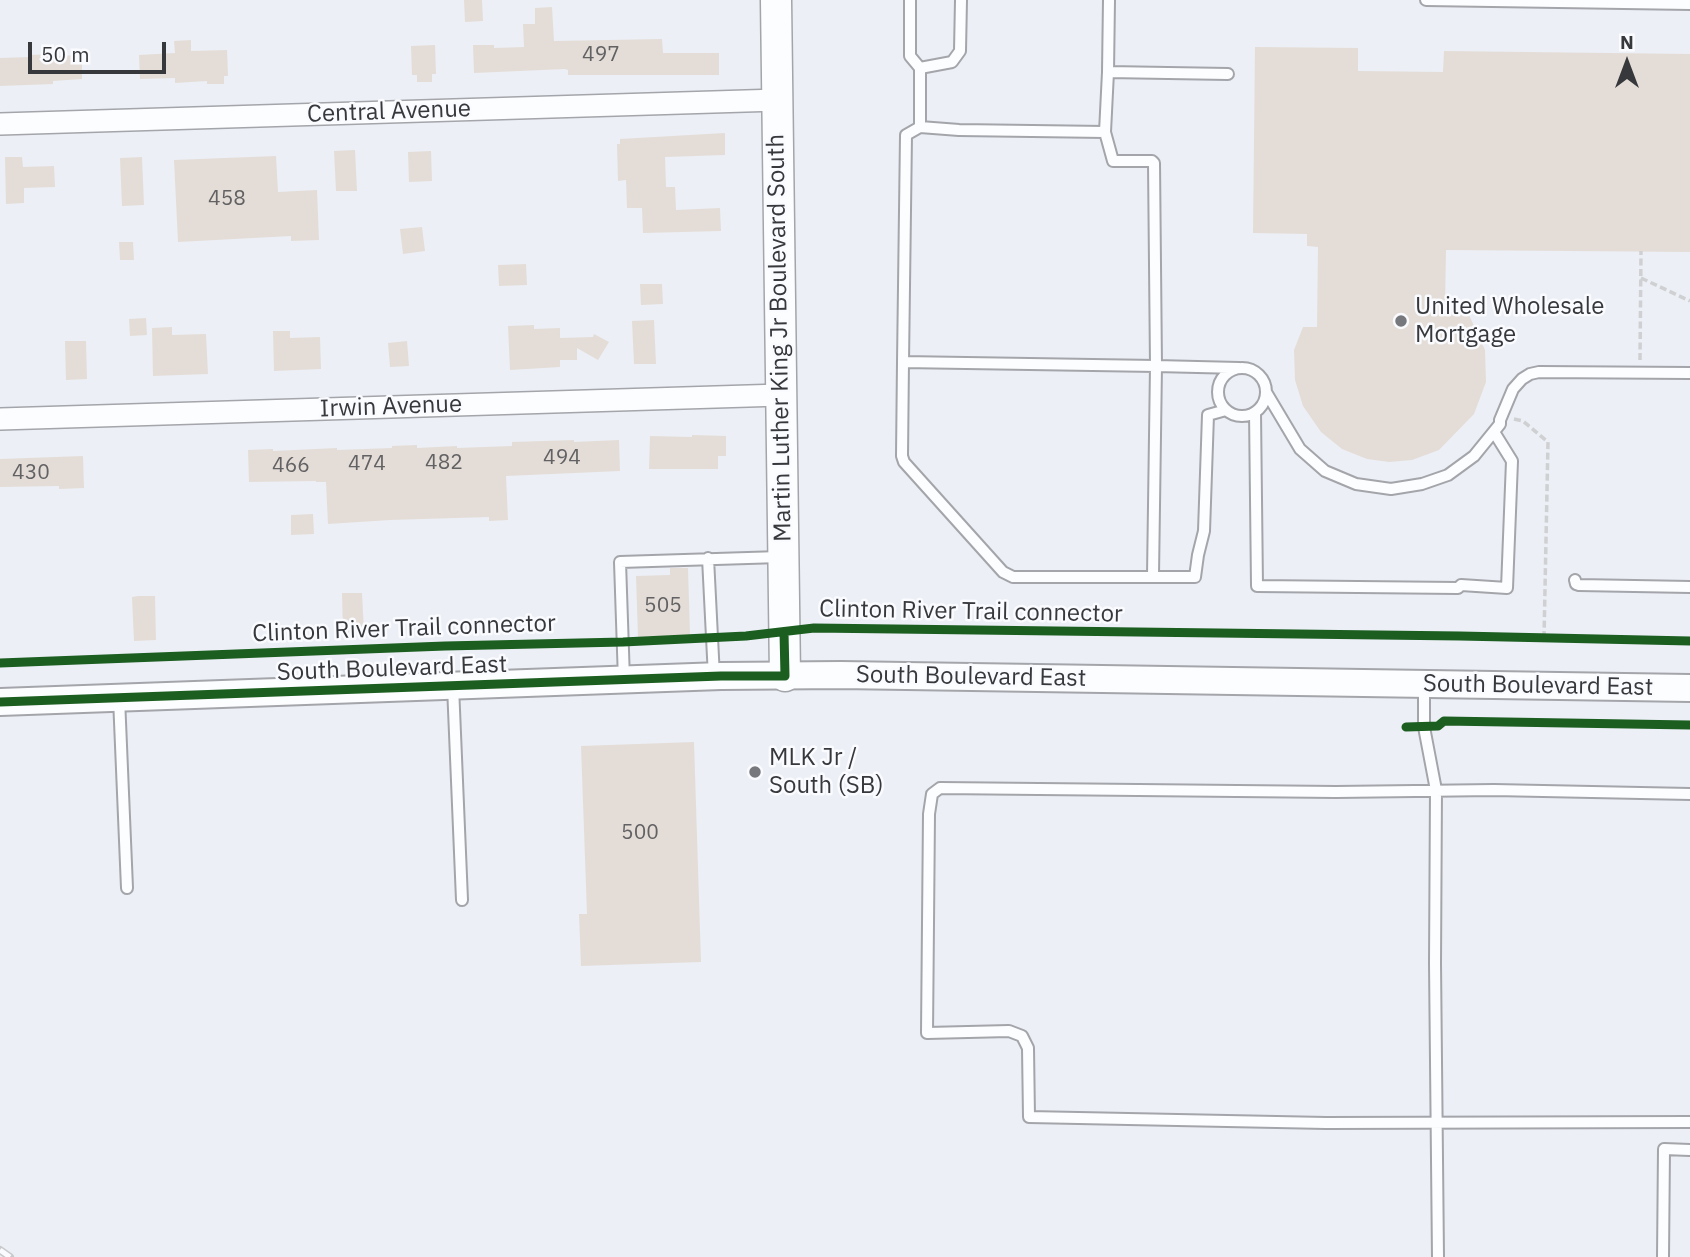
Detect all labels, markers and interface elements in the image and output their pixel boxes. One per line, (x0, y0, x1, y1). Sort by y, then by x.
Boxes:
scale bar (32, 28, 170, 72)
north arrow (1592, 28, 1662, 98)
text: N (1620, 30, 1634, 54)
text: 50 m (41, 40, 90, 68)
house number: 497 (582, 42, 620, 68)
street label: Central Avenue (307, 95, 471, 129)
street label: Martin Luther King Jr Boulevard South (762, 134, 798, 542)
house number: 458 (208, 186, 246, 212)
place label: United Wholesale Mortgage (1415, 293, 1604, 349)
marker: United Wholesale Mortgage (1393, 313, 1409, 329)
street label: Irwin Avenue (319, 390, 463, 424)
house number: 494 (543, 445, 581, 471)
house number: 482 (425, 450, 463, 476)
house number: 474 (348, 451, 386, 477)
house number: 466 (272, 453, 310, 479)
house number: 430 (12, 460, 50, 486)
house number: 505 (644, 593, 682, 619)
street label: Clinton River Trail connector (819, 595, 1123, 629)
street label: Clinton River Trail connector (252, 609, 556, 649)
street label: South Boulevard East (276, 651, 508, 687)
street label: South Boulevard East (856, 661, 1086, 693)
street label: South Boulevard East (1423, 670, 1653, 702)
place label: MLK Jr / South (SB) (769, 744, 883, 800)
marker: MLK Jr / South (SB) (747, 764, 763, 780)
house number: 500 (621, 820, 659, 846)

